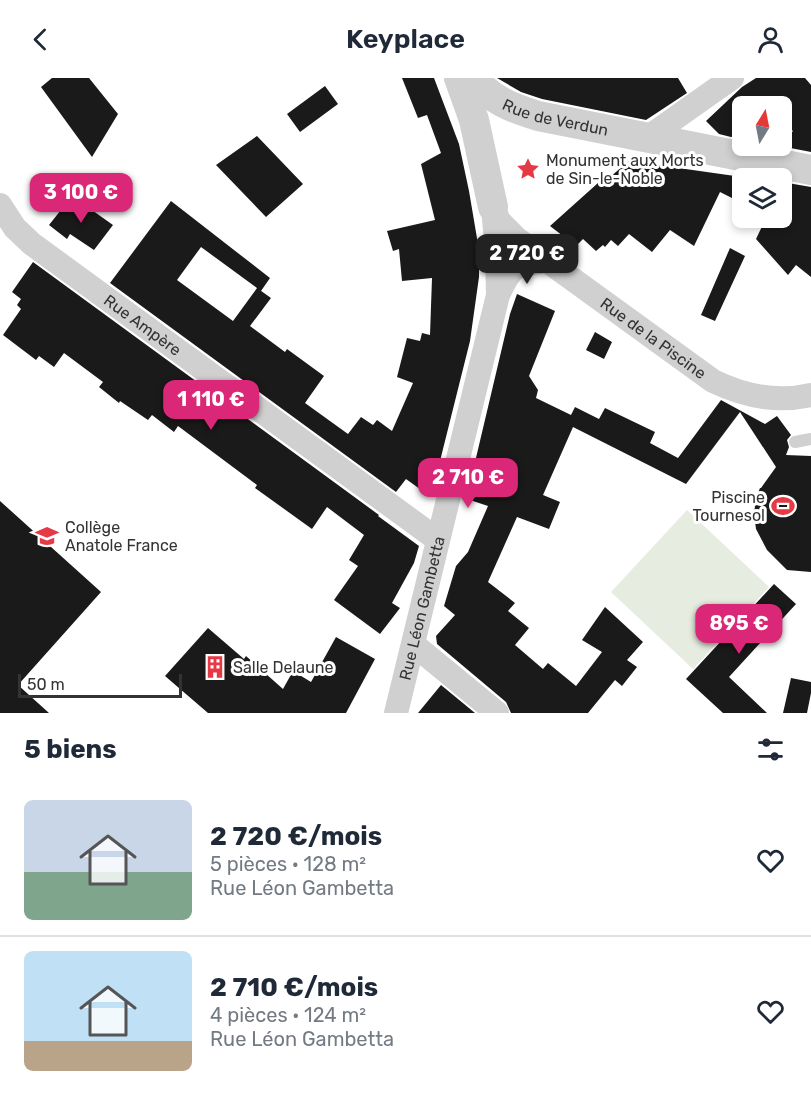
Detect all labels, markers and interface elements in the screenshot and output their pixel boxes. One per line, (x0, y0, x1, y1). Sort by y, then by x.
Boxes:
icon: back (24, 23, 57, 56)
text: Keyplace (346, 23, 465, 55)
icon: person (754, 23, 787, 56)
street label: Rue de Verdun (499, 95, 610, 140)
north arrow (732, 96, 792, 156)
map controls (732, 96, 792, 228)
place label: Monument aux Morts de Sin-le-Noble (546, 151, 704, 188)
place icon: Monument aux Morts de Sin-le-Noble (515, 156, 541, 182)
button: layers (732, 168, 792, 228)
pin: 3 100 € (26, 173, 136, 224)
text: 3 100 € (44, 180, 118, 204)
pin: 2 720 € (472, 234, 582, 285)
text: 2 720 € (489, 241, 565, 265)
street label: Rue Ampère (100, 291, 185, 360)
street label: Rue de la Piscine (597, 294, 710, 383)
pin: 1 110 € (156, 380, 266, 431)
text: 1 110 € (177, 387, 245, 411)
pin: 2 710 € (413, 458, 523, 509)
text: 2 710 € (432, 465, 504, 489)
place label: Piscine Tournesol (692, 488, 765, 525)
sports icon: Piscine Tournesol (770, 493, 796, 519)
place label: Collège Anatole France (65, 518, 178, 555)
school or university icon: Collège Anatole France (34, 523, 60, 549)
street label: Rue Léon Gambetta (395, 534, 449, 682)
pin: 895 € (697, 604, 781, 655)
text: 895 € (709, 611, 769, 635)
building icon: Salle Delaune (202, 654, 228, 680)
place label: Salle Delaune (233, 658, 333, 677)
scale bar (18, 671, 182, 698)
text: 50 m (27, 675, 65, 694)
icon: filters (754, 733, 787, 766)
text: 5 biens (24, 734, 117, 765)
text: 2 720 €/mois (210, 821, 382, 852)
icon: home (72, 824, 144, 896)
icon: heart (754, 844, 787, 877)
text: 5 pièces · 128 m² (210, 852, 366, 876)
text: Rue Léon Gambetta (210, 876, 394, 900)
text: 2 710 €/mois (210, 972, 378, 1003)
icon: home (72, 975, 144, 1047)
icon: heart (754, 995, 787, 1028)
text: 4 pièces · 124 m² (210, 1003, 366, 1027)
text: Rue Léon Gambetta (210, 1027, 394, 1051)

